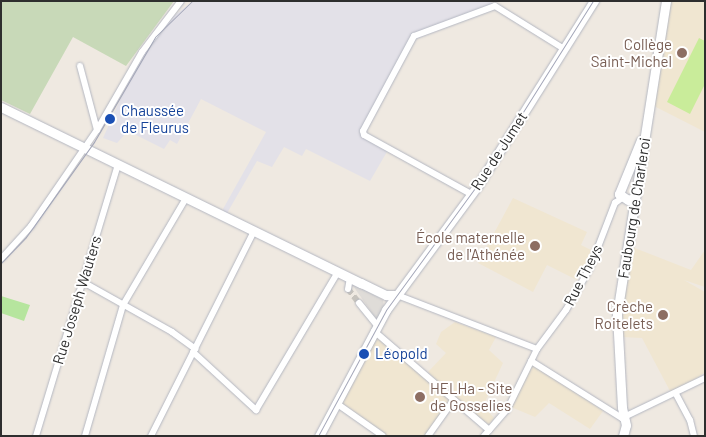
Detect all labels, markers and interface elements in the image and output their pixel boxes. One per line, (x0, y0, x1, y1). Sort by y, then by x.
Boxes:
place label: Collège Saint-Michel (591, 35, 672, 70)
marker: Collège Saint-Michel (676, 47, 688, 59)
place label: Chaussée de Fleurus (121, 101, 189, 136)
street label: Rue de Jumet (467, 108, 531, 194)
marker: Chaussée de Fleurus (103, 112, 117, 126)
street label: Faubourg de Charleroi (614, 136, 654, 280)
place label: École maternelle de l'Athénée (416, 228, 525, 263)
street label: Rue Joseph Wauters (49, 233, 105, 367)
marker: École maternelle de l'Athénée (529, 240, 541, 252)
street label: Rue Theys (560, 241, 606, 309)
place label: Crèche Roitelets (595, 297, 653, 332)
marker: Crèche Roitelets (657, 309, 669, 321)
place label: Léopold (375, 345, 428, 363)
marker: Léopold (357, 347, 371, 361)
place label: HELHa - Site de Gosselies (430, 379, 513, 414)
marker: HELHa - Site de Gosselies (414, 391, 426, 403)

